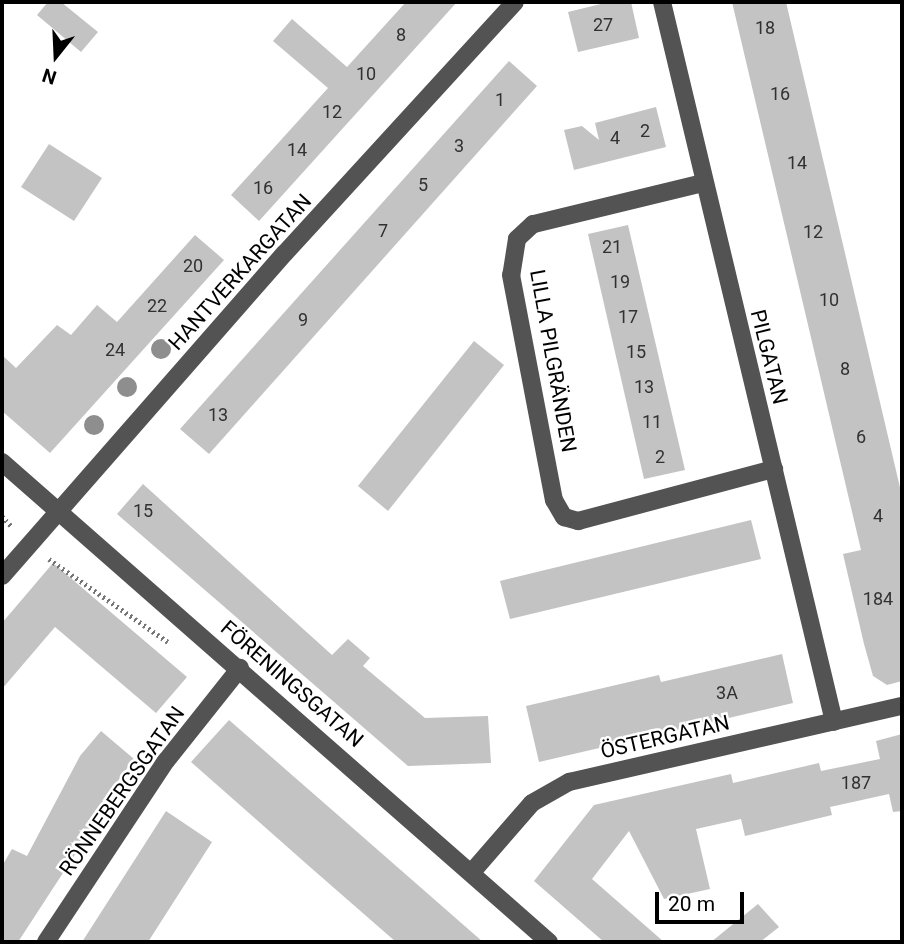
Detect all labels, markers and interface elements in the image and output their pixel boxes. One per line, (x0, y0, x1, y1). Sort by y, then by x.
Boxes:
house number: 27 (593, 14, 613, 36)
house number: 18 (755, 17, 775, 39)
north arrow (21, 21, 91, 91)
house number: 8 (396, 24, 406, 46)
text: N (39, 63, 59, 89)
house number: 10 (356, 63, 376, 85)
house number: 16 (770, 83, 790, 105)
house number: 1 (495, 89, 505, 111)
house number: 12 (322, 101, 342, 123)
house number: 2 (640, 120, 650, 142)
house number: 4 (610, 127, 620, 149)
house number: 3 (454, 135, 464, 157)
house number: 14 (287, 139, 307, 161)
house number: 14 (787, 152, 807, 174)
house number: 5 (418, 174, 428, 196)
house number: 16 (253, 177, 273, 199)
street label: HANTVERKARGATAN (163, 189, 317, 355)
house number: 7 (378, 220, 388, 242)
house number: 12 (803, 221, 823, 243)
house number: 21 (602, 236, 622, 258)
house number: 20 (183, 255, 203, 277)
street label: LILLA PILGRÄNDEN (525, 268, 581, 454)
house number: 19 (610, 271, 630, 293)
house number: 10 (819, 289, 839, 311)
house number: 22 (147, 295, 167, 317)
house number: 17 (618, 306, 638, 328)
street label: PILGATAN (745, 307, 793, 407)
house number: 9 (298, 309, 308, 331)
house number: 24 (105, 339, 125, 361)
house number: 15 (626, 341, 646, 363)
house number: 8 (840, 358, 850, 380)
house number: 13 (634, 376, 654, 398)
house number: 13 (208, 404, 228, 426)
house number: 11 (642, 411, 662, 433)
house number: 6 (856, 426, 866, 448)
house number: 2 (655, 446, 665, 468)
house number: 15 (133, 500, 153, 522)
house number: 4 (873, 505, 883, 527)
house number: 184 (863, 588, 893, 610)
street label: FÖRENINGSGATAN (216, 615, 368, 753)
house number: 3A (716, 682, 738, 704)
street label: RÖNNEBERGSGATAN (54, 701, 190, 881)
street label: ÖSTERGATAN (598, 710, 732, 764)
house number: 187 (841, 772, 871, 794)
scale bar (659, 878, 748, 922)
text: 20 m (668, 892, 715, 916)

